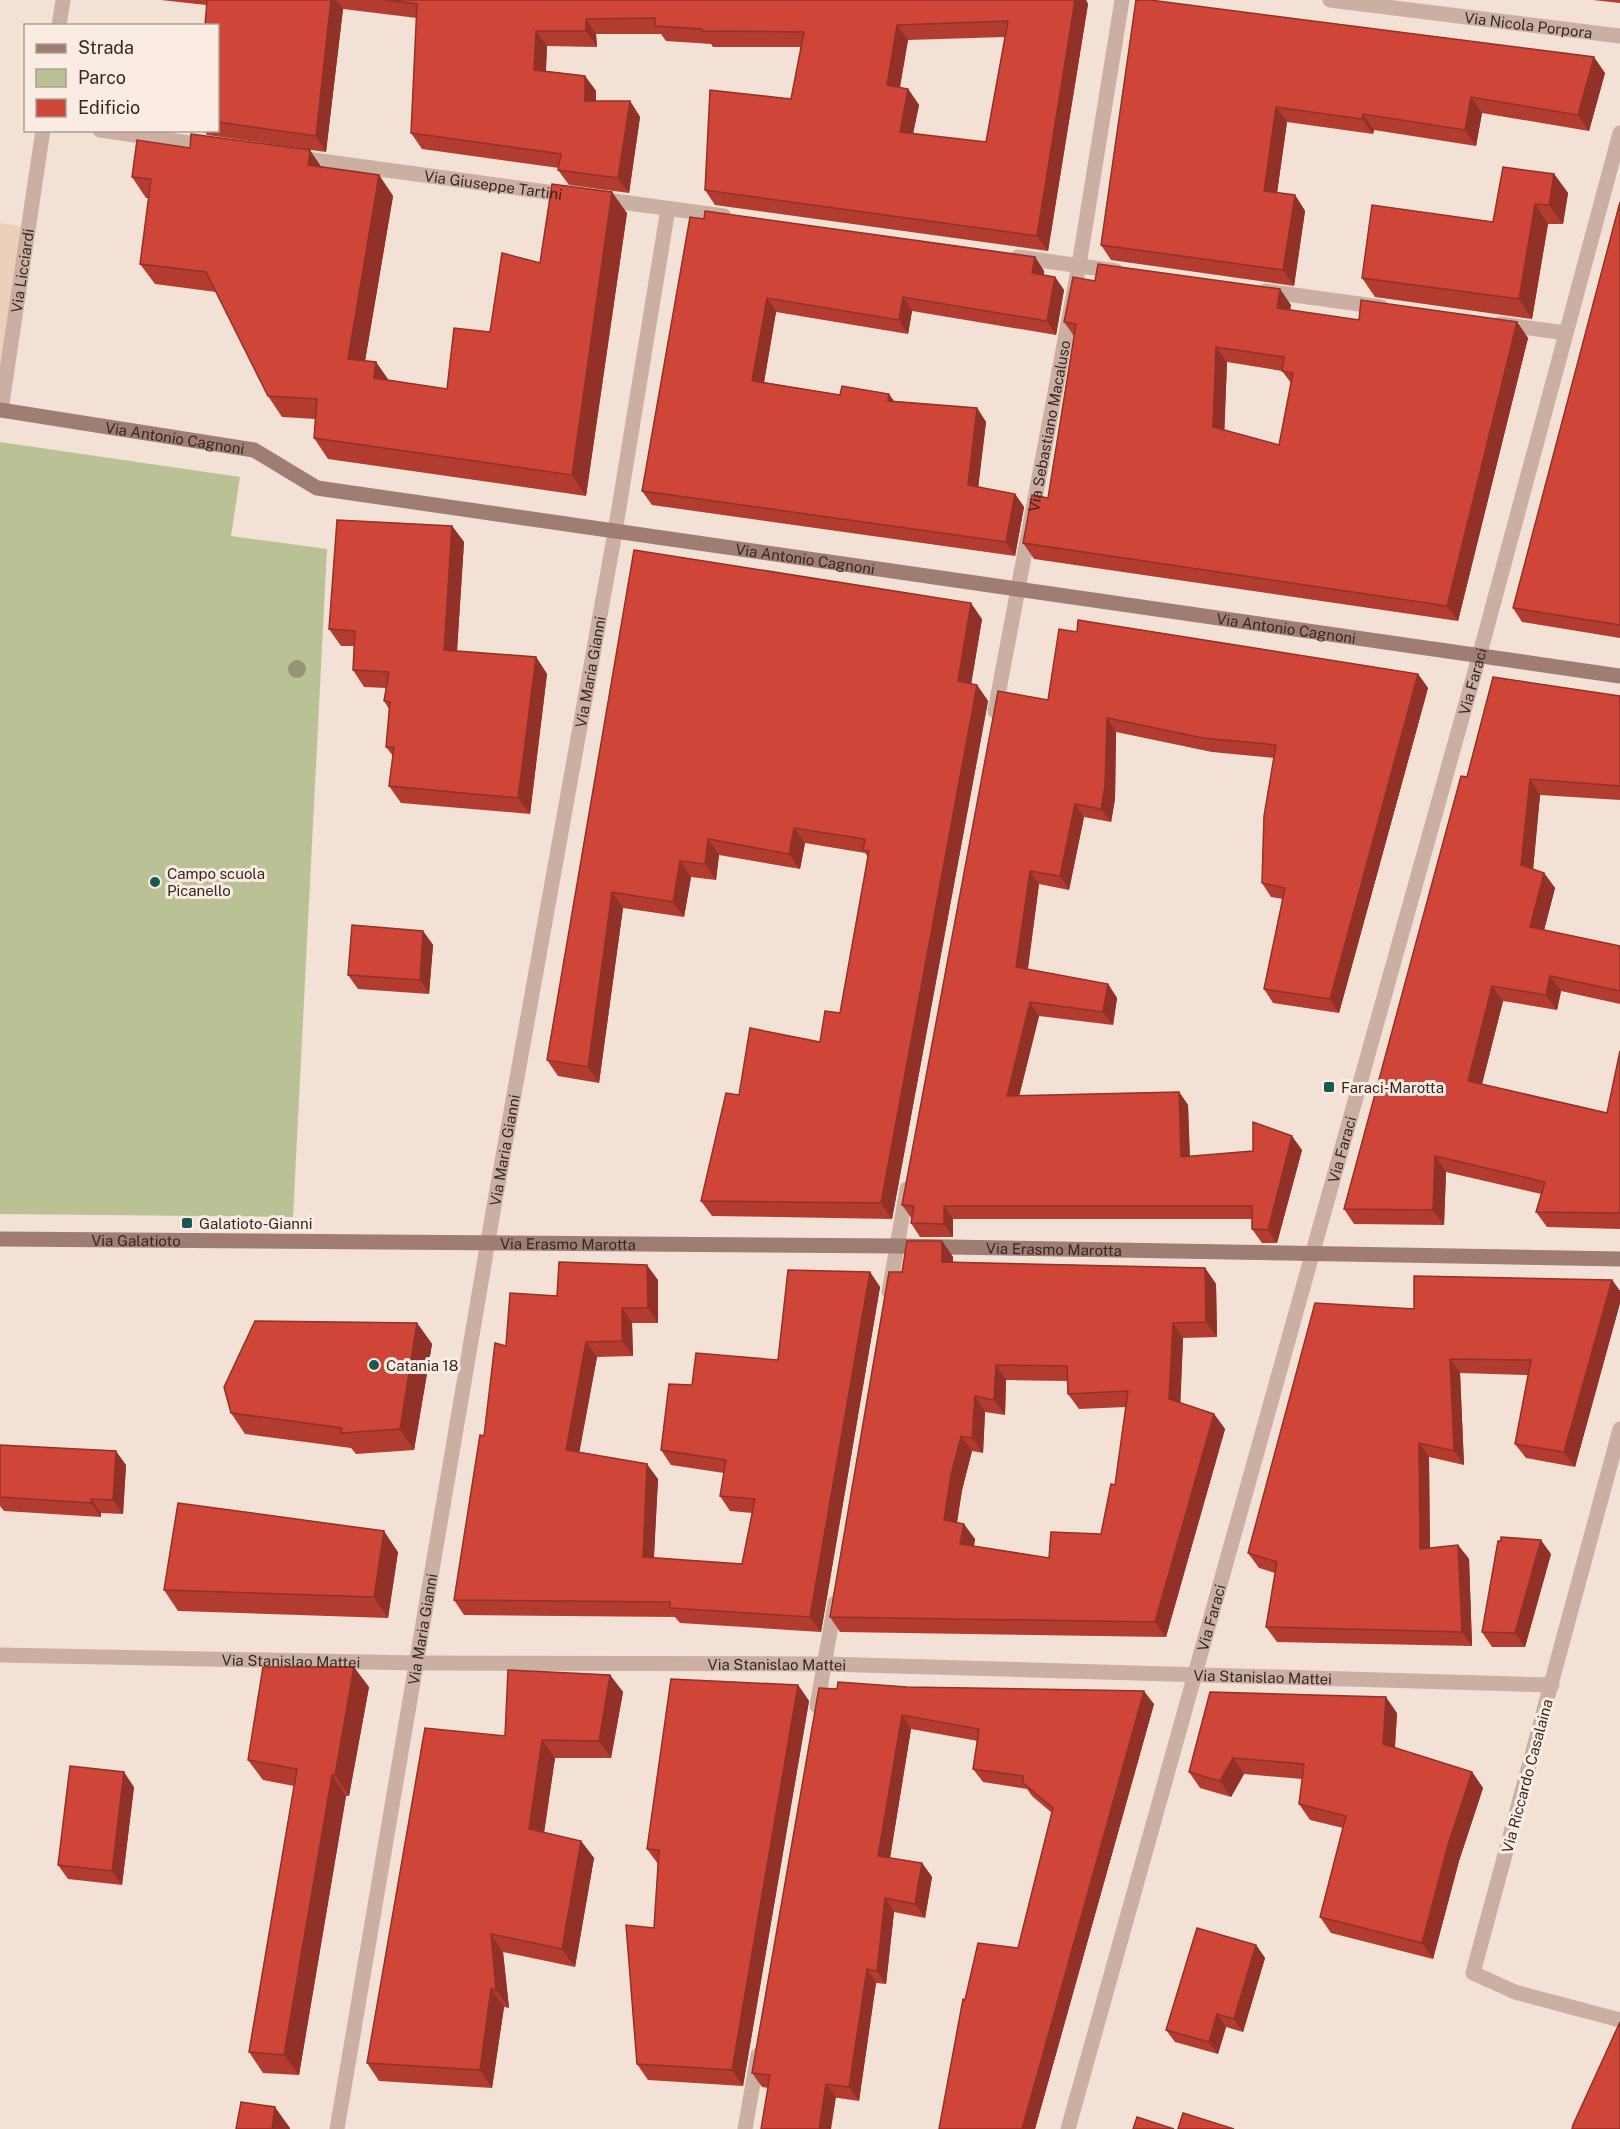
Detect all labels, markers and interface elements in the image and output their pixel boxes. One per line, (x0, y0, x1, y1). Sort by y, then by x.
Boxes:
street label: Via Nicola Porpora (1463, 8, 1593, 41)
legend (24, 24, 219, 132)
text: Strada (78, 37, 134, 58)
text: Parco (78, 67, 126, 88)
text: Edificio (78, 97, 140, 118)
street label: Via Giuseppe Tartini (423, 167, 563, 202)
street label: Via Licciardi (7, 227, 37, 314)
street label: Via Sebastiano Macaluso (1024, 339, 1073, 513)
street label: Via Antonio Cagnoni (104, 418, 246, 457)
street label: Via Antonio Cagnoni (734, 540, 876, 577)
street label: Via Antonio Cagnoni (1215, 609, 1357, 646)
street label: Via Maria Gianni (572, 615, 608, 729)
street label: Via Faraci (1455, 646, 1490, 717)
place label: Campo scuola Picanello (167, 865, 265, 899)
marker: Campo scuola Picanello (148, 875, 162, 889)
place label: Faraci-Marotta (1341, 1079, 1444, 1096)
marker: Faraci-Marotta (1322, 1080, 1336, 1094)
street label: Via Maria Gianni (486, 1093, 522, 1207)
street label: Via Faraci (1324, 1114, 1359, 1185)
place label: Galatioto-Gianni (199, 1215, 312, 1232)
marker: Galatioto-Gianni (180, 1216, 194, 1230)
street label: Via Galatioto (91, 1231, 181, 1249)
street label: Via Erasmo Marotta (500, 1234, 636, 1252)
street label: Via Erasmo Marotta (986, 1239, 1122, 1259)
place label: Catania 18 (386, 1357, 458, 1374)
marker: Catania 18 (367, 1358, 381, 1372)
street label: Via Maria Gianni (404, 1572, 440, 1686)
street label: Via Faraci (1193, 1582, 1228, 1653)
street label: Via Stanislao Mattei (221, 1651, 360, 1670)
street label: Via Stanislao Mattei (708, 1655, 846, 1673)
street label: Via Stanislao Mattei (1193, 1666, 1332, 1687)
street label: Via Riccardo Casalaina (1498, 1697, 1556, 1855)

